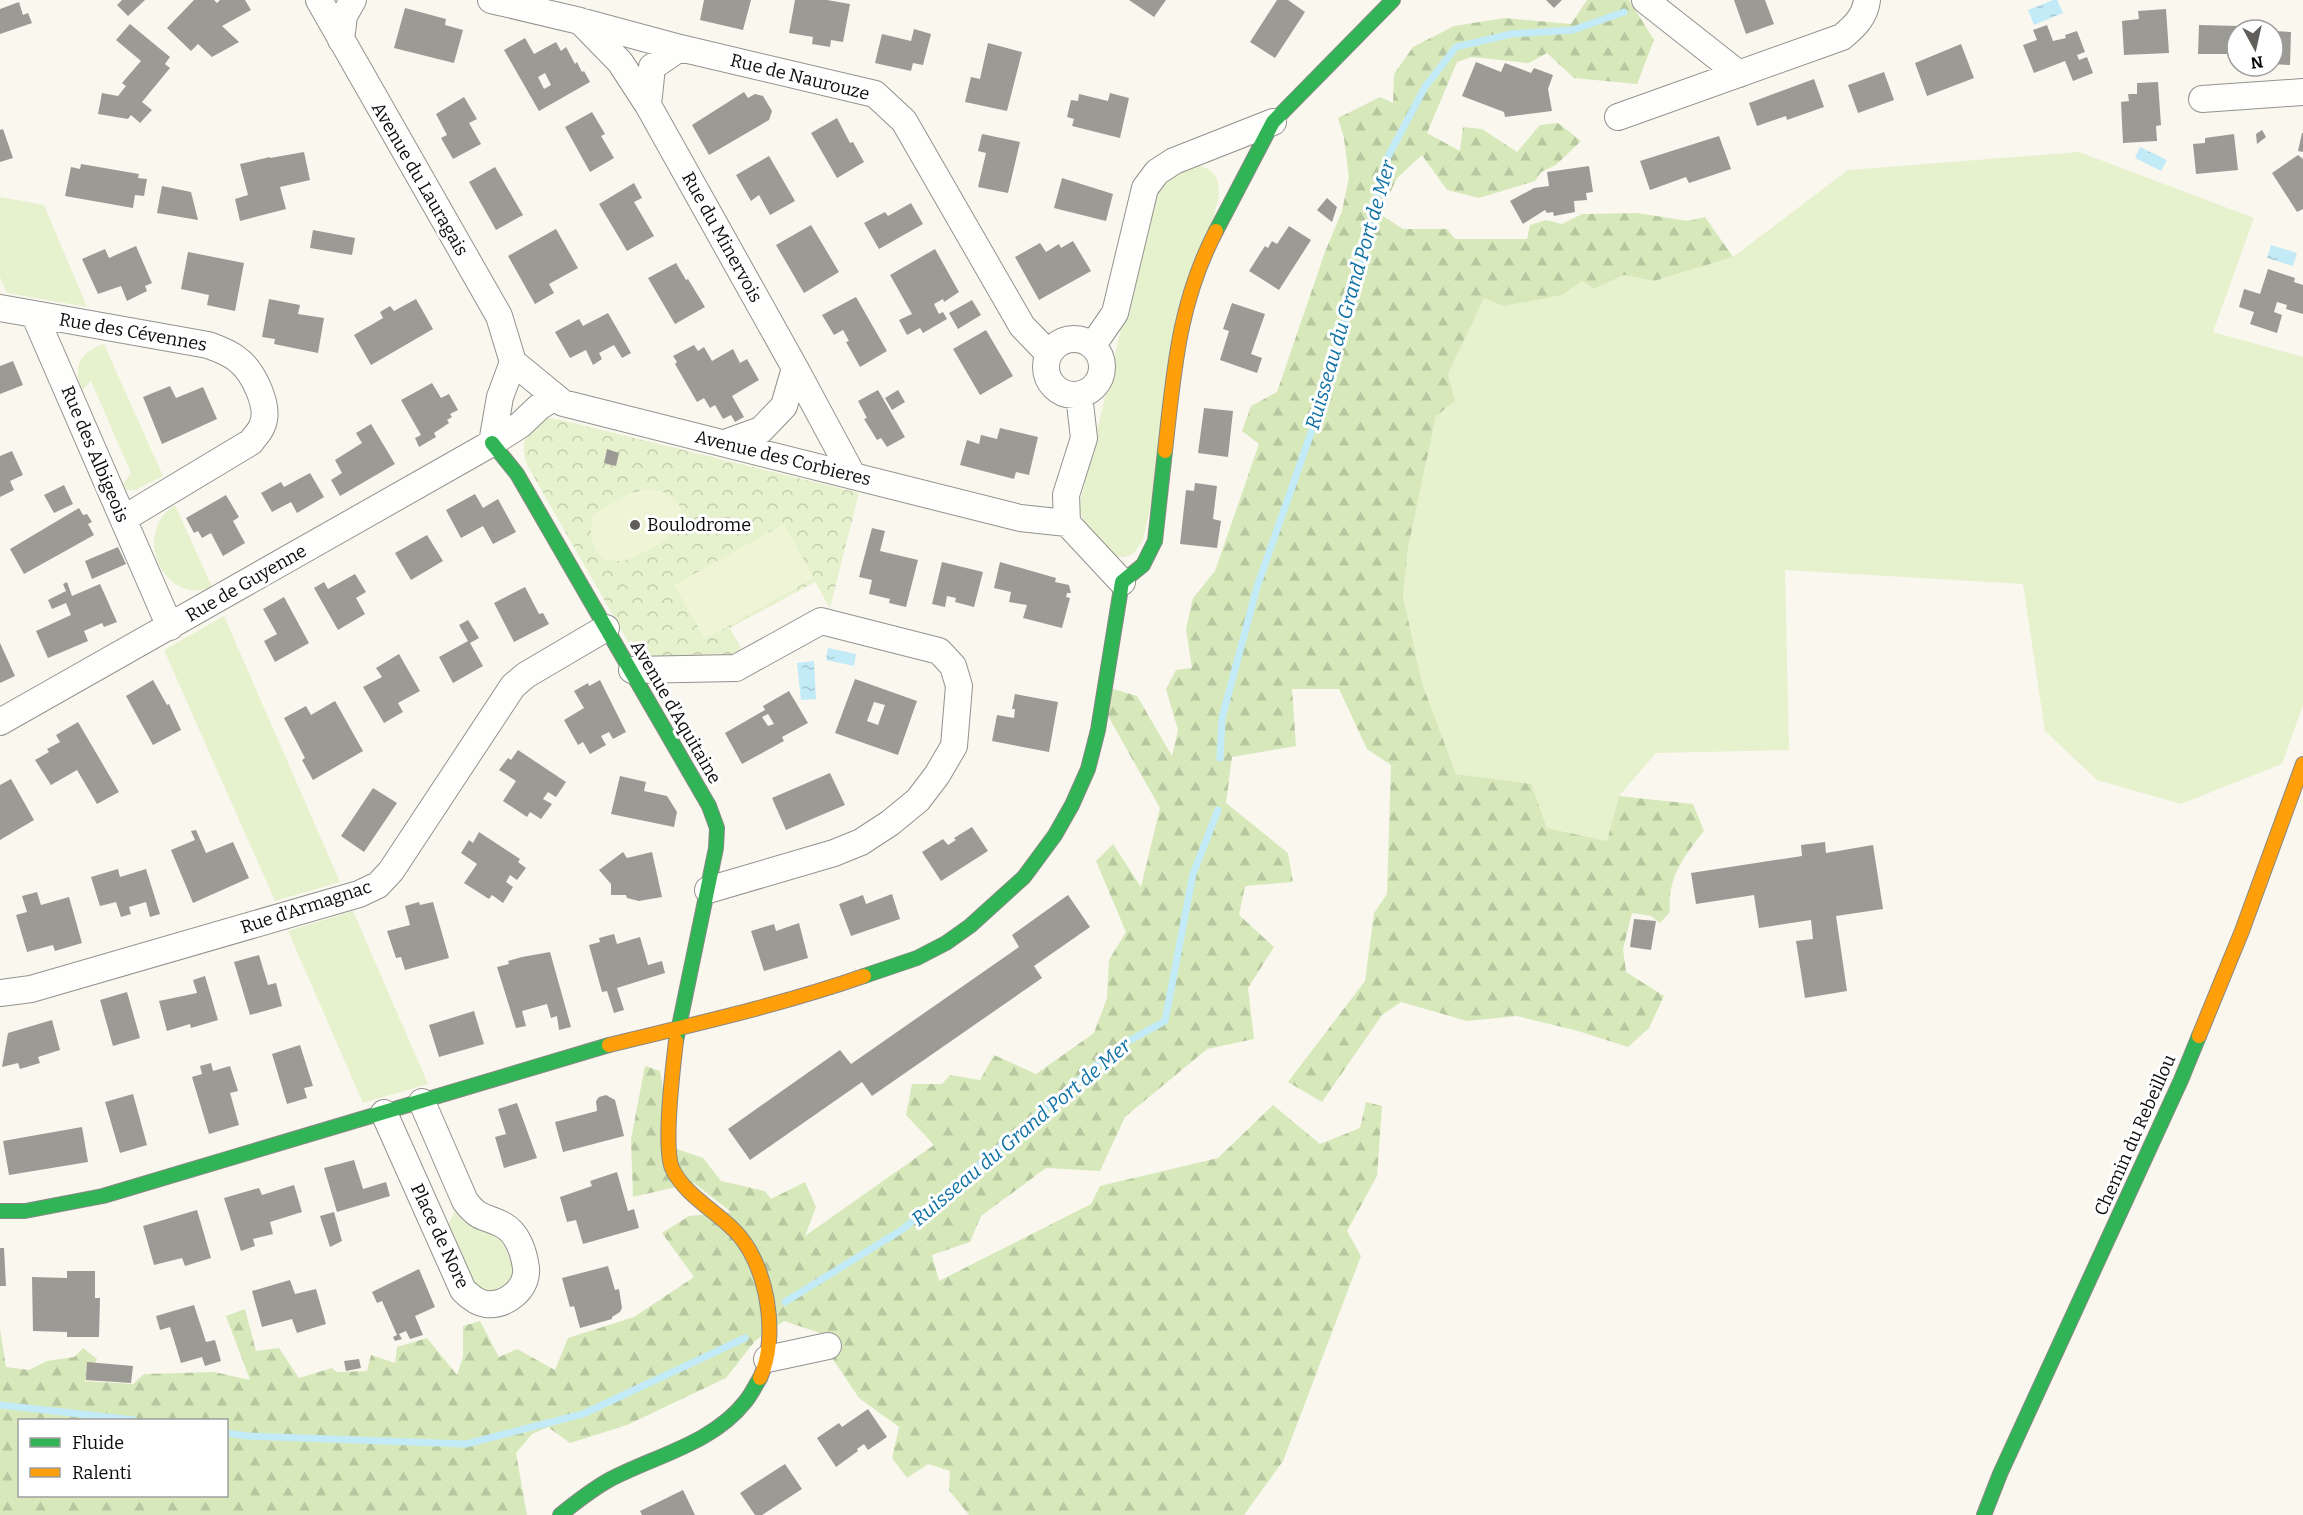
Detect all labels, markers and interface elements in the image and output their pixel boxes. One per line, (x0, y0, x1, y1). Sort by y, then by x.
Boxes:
north arrow (2225, 18, 2285, 78)
street label: Rue de Naurouze (728, 49, 872, 105)
text: N (2250, 52, 2264, 73)
street label: Avenue du Lauragais (367, 98, 473, 260)
water label: Ruisseau du Grand Port de Mer (1300, 157, 1400, 432)
street label: Rue du Minervois (677, 168, 767, 306)
street label: Rue des Cévennes (57, 308, 209, 356)
street label: Rue des Albigeois (56, 382, 134, 526)
street label: Avenue des Corbieres (693, 426, 873, 490)
place label: Boulodrome (647, 514, 751, 536)
marker: Boulodrome (628, 518, 642, 532)
street label: Rue de Guyenne (182, 540, 310, 626)
street label: Avenue d'Aquitaine (626, 636, 726, 788)
street label: Rue d'Armagnac (238, 875, 374, 939)
water label: Ruisseau du Grand Port de Mer (907, 1033, 1136, 1231)
street label: Chemin du Rebeillou (2090, 1051, 2180, 1219)
street label: Place de Nore (406, 1180, 474, 1292)
legend (18, 1419, 228, 1497)
text: Fluide (72, 1432, 124, 1454)
text: Ralenti (72, 1462, 132, 1484)

